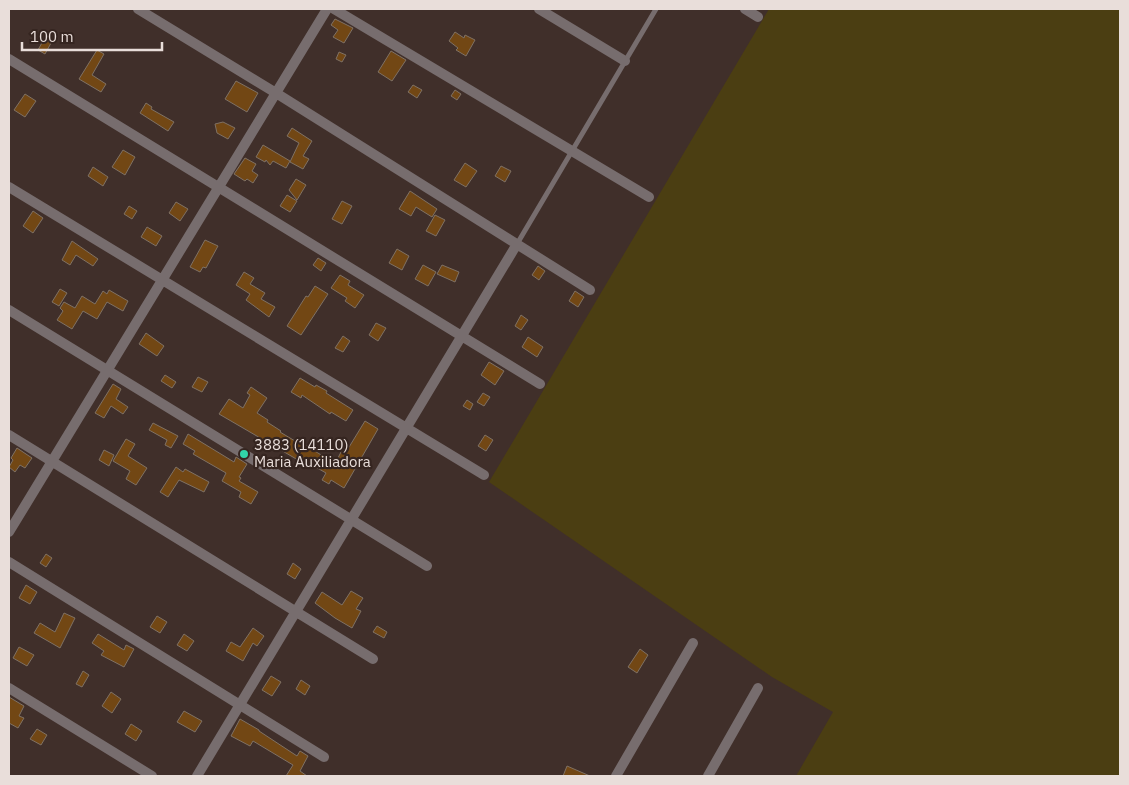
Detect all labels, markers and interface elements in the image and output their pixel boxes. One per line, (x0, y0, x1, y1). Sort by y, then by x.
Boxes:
scale bar (22, 20, 162, 52)
text: 100 m (30, 27, 74, 46)
place label: 3883 (14110) Maria Auxiliadora (254, 435, 371, 471)
marker: 3883 (14110) Maria Auxiliadora (238, 448, 250, 460)

